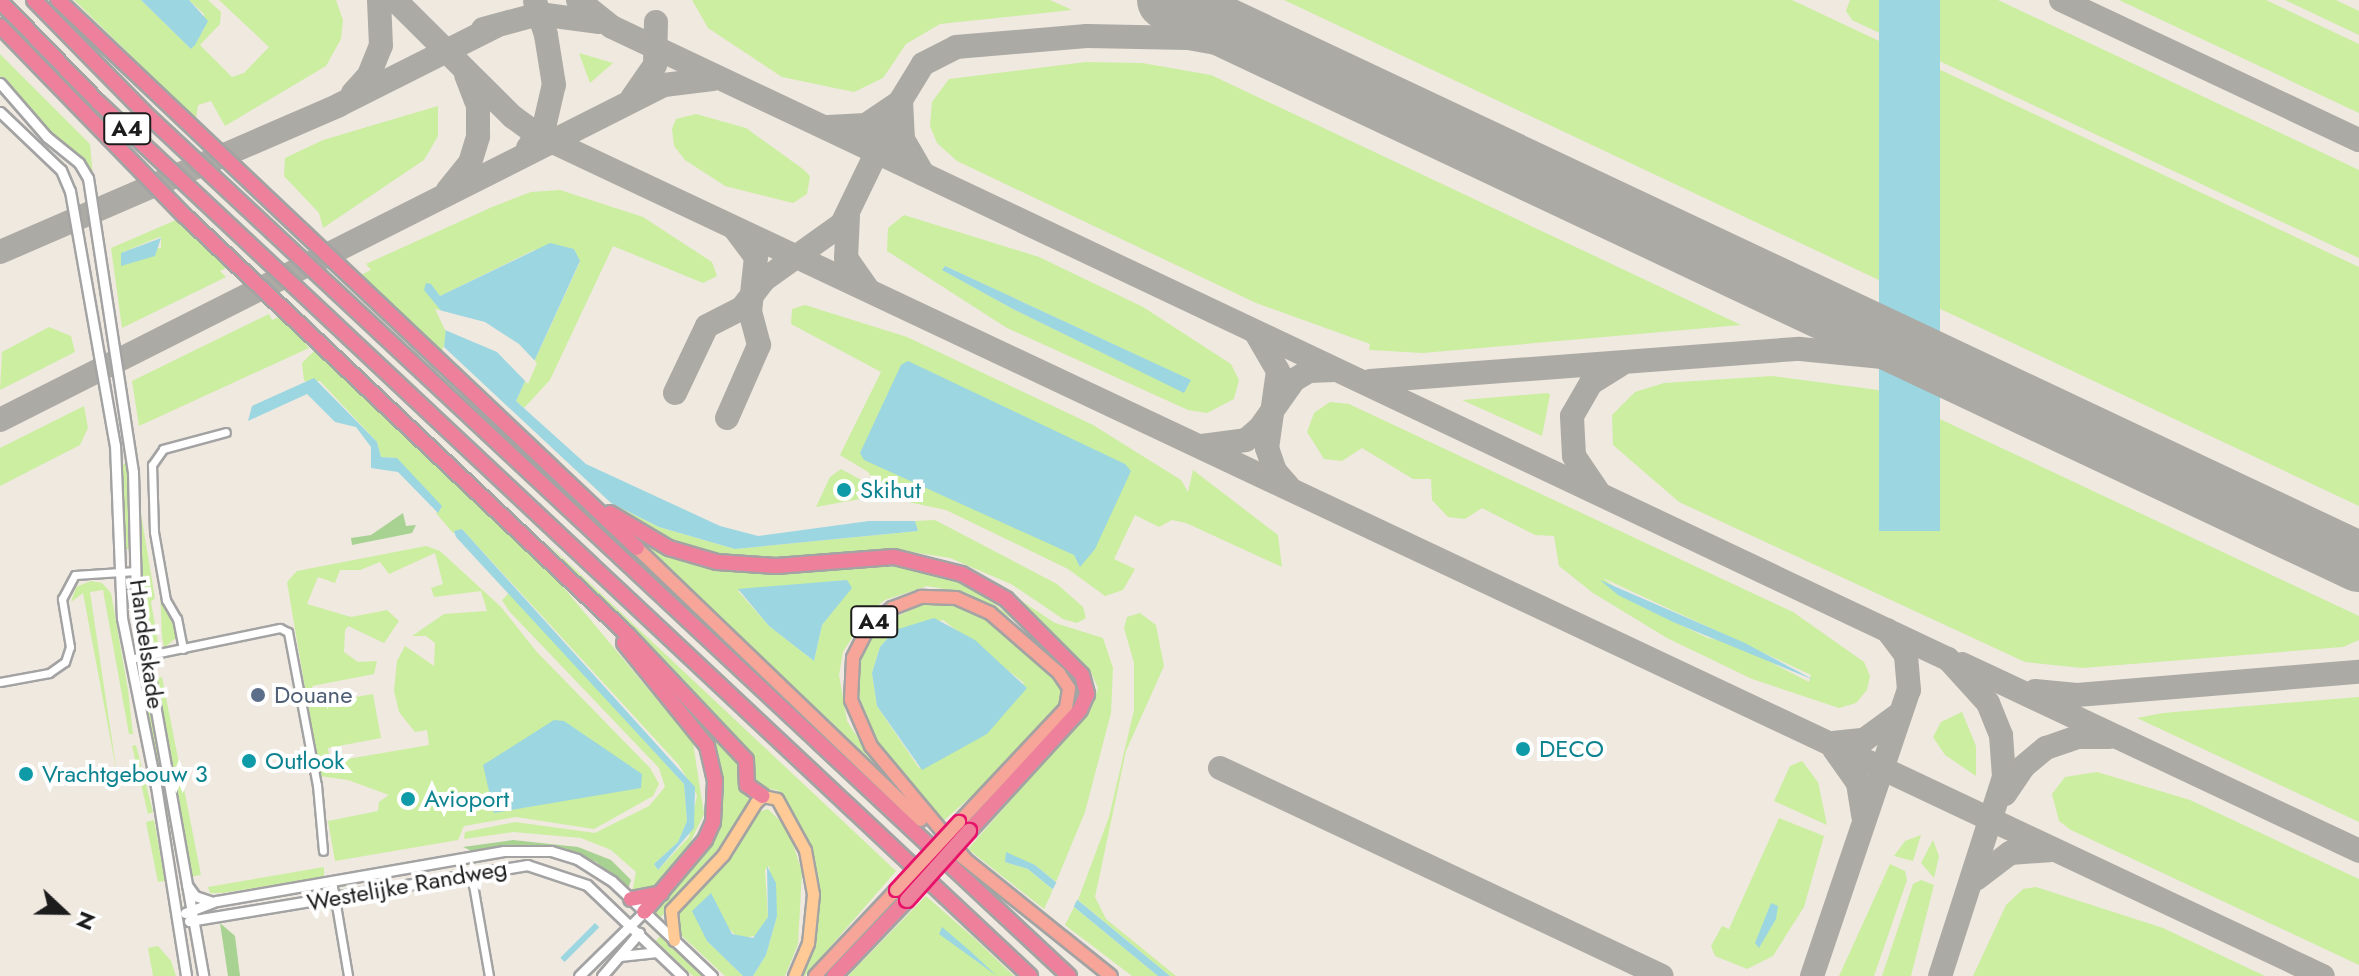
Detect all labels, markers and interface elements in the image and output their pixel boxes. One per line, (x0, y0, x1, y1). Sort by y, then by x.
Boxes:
road number: A4 (103, 111, 151, 147)
place label: Skihut (860, 476, 921, 504)
marker: Skihut (835, 481, 853, 499)
street label: Handelskade (124, 577, 170, 711)
road number: A4 (850, 604, 898, 640)
place label: Douane (274, 681, 353, 709)
marker: Douane (249, 686, 267, 704)
place label: DECO (1539, 735, 1604, 763)
marker: DECO (1514, 740, 1532, 758)
place label: Outlook (265, 747, 345, 775)
marker: Outlook (240, 752, 258, 770)
place label: Vrachtgebouw 3 (42, 760, 208, 788)
marker: Vrachtgebouw 3 (17, 765, 35, 783)
place label: Avioport (424, 785, 509, 813)
marker: Avioport (399, 790, 417, 808)
street label: Westelijke Randweg (305, 853, 509, 917)
north arrow (24, 872, 104, 952)
text: N (68, 907, 104, 935)

